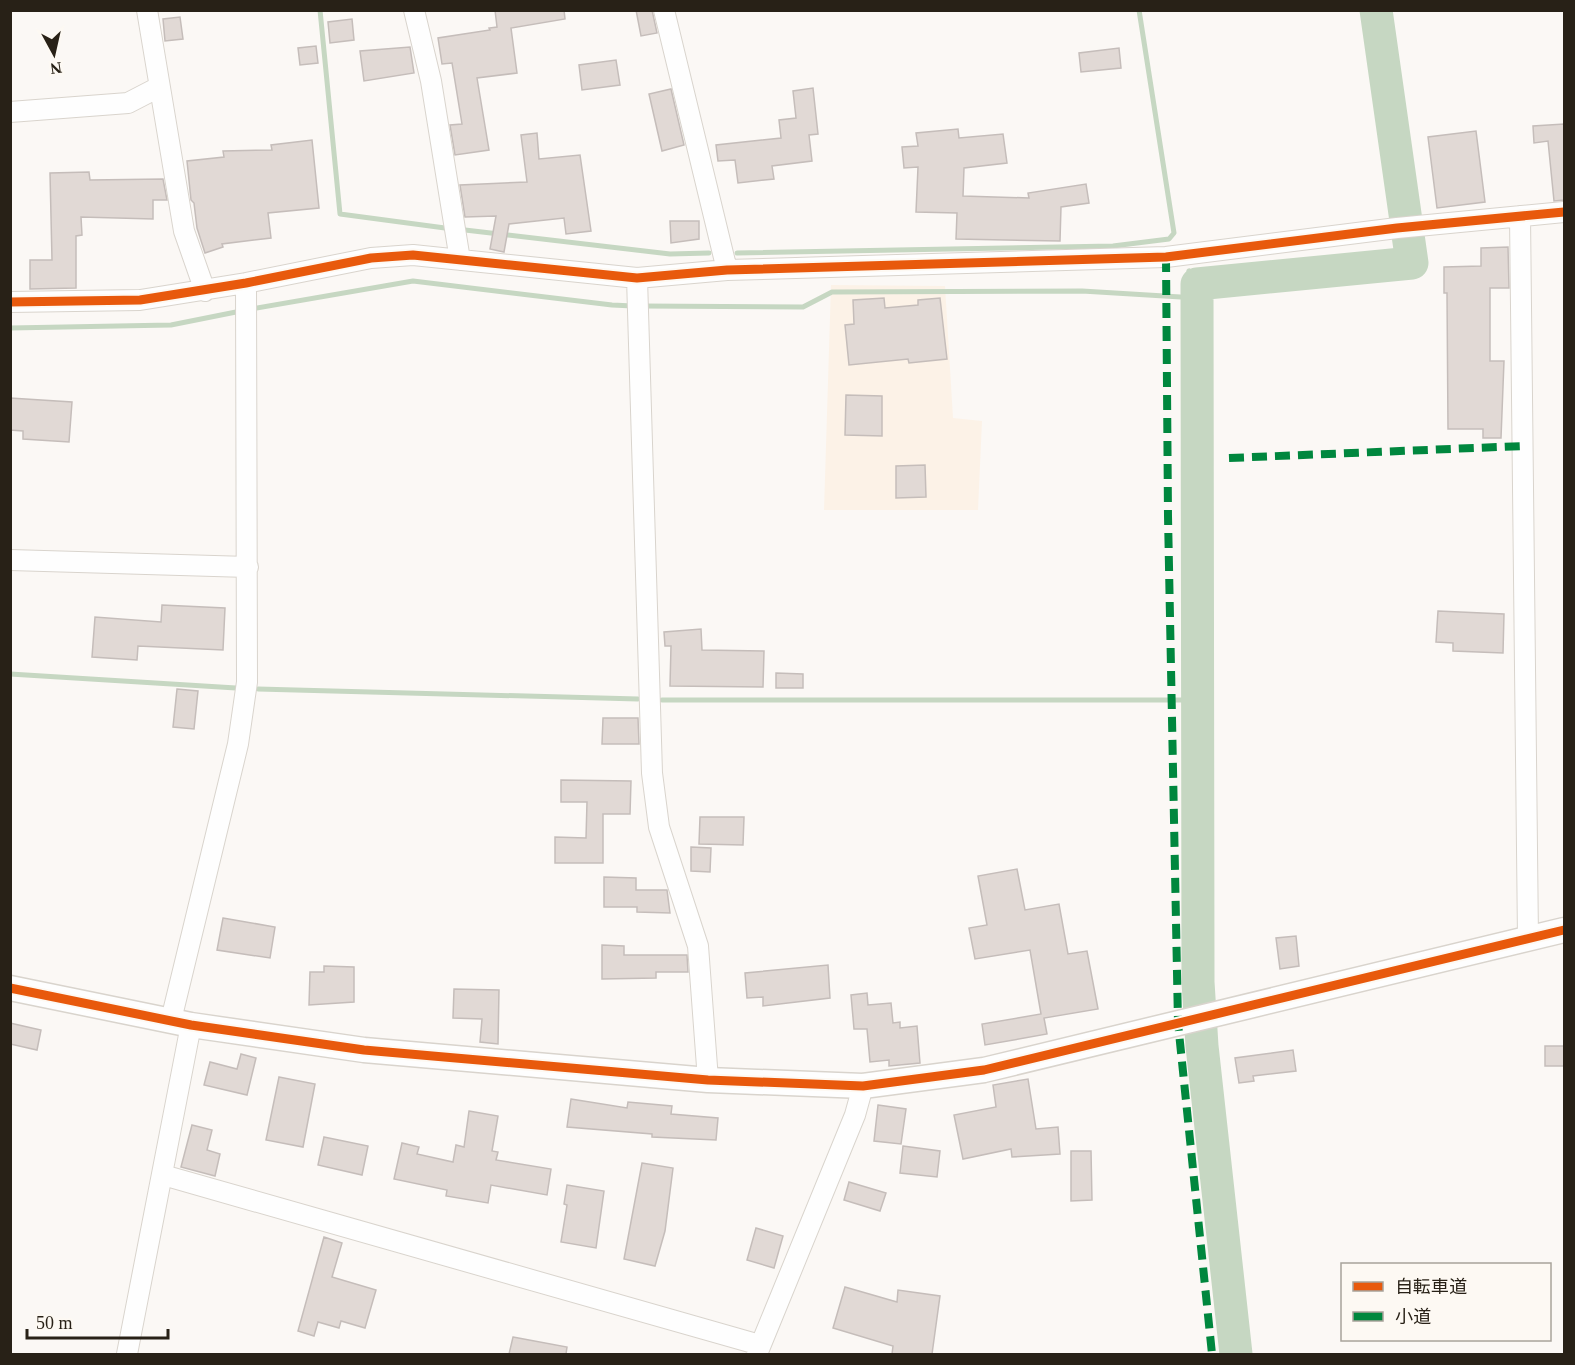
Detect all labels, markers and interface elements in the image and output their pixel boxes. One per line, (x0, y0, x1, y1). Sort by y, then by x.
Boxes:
north arrow (24, 24, 84, 84)
text: N (49, 59, 63, 78)
legend (1341, 1263, 1551, 1341)
text: 自転車道 (1395, 1277, 1467, 1297)
scale bar (27, 1302, 168, 1340)
text: 小道 (1395, 1307, 1431, 1327)
text: 50 m (36, 1313, 73, 1333)

